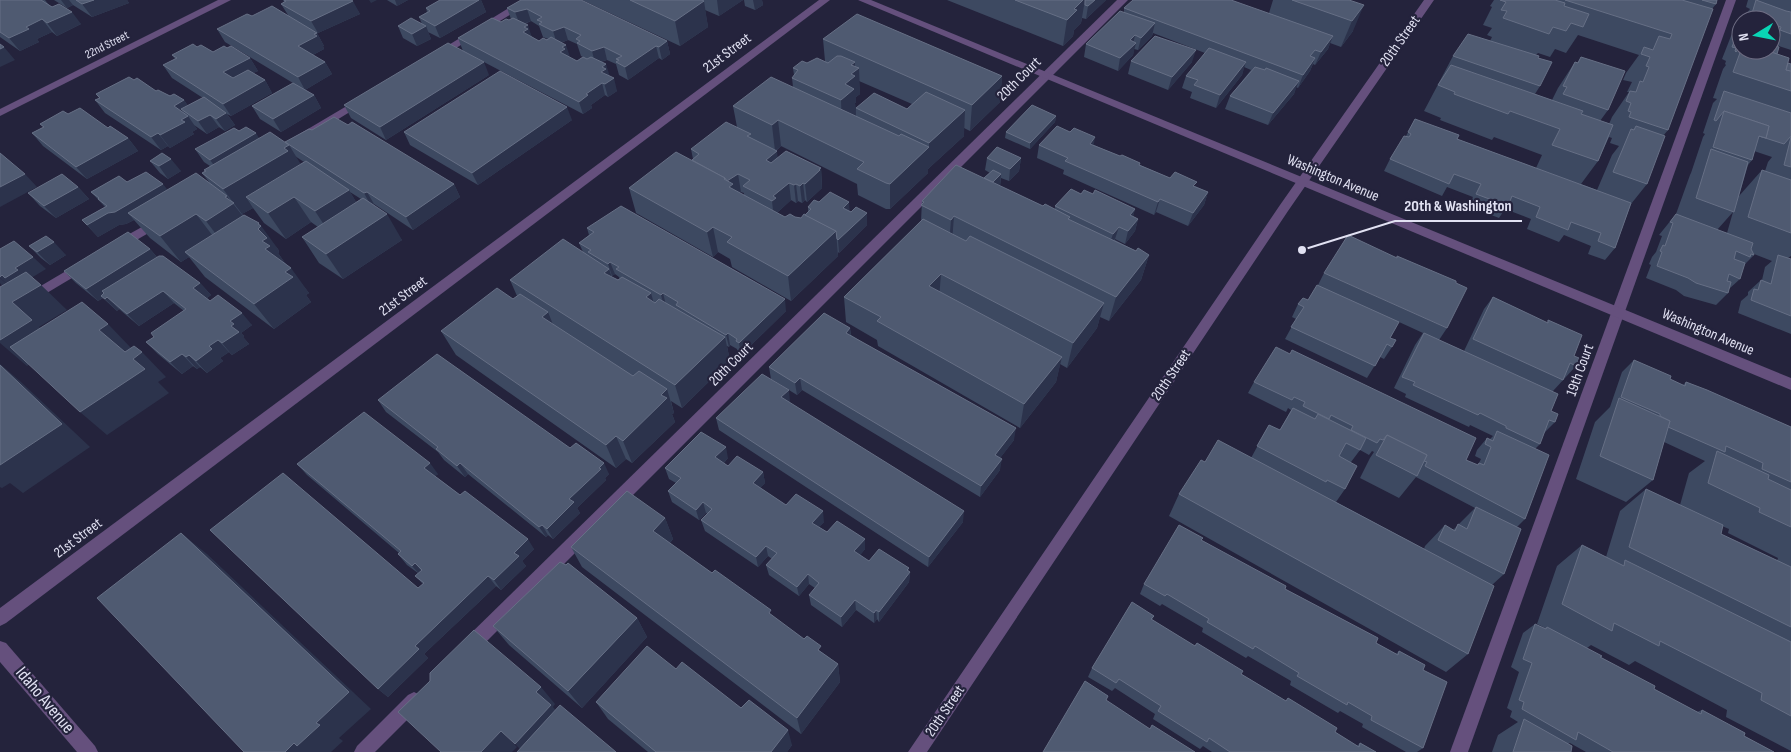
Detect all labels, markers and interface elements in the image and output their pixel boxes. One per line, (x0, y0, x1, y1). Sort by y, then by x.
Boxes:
north arrow (1731, 10, 1781, 60)
street label: 20th Street (1376, 11, 1425, 70)
street label: 22nd Street (83, 27, 132, 62)
street label: 21st Street (699, 28, 755, 77)
text: N (1735, 32, 1753, 42)
street label: 20th Court (993, 53, 1045, 105)
street label: Washington Avenue (1284, 150, 1382, 206)
callout: 20th & Washington (1395, 190, 1522, 221)
text: 20th & Washington (1404, 197, 1512, 216)
street label: 21st Street (375, 271, 431, 320)
street label: Washington Avenue (1659, 304, 1757, 360)
street label: 20th Court (705, 338, 757, 390)
street label: 19th Court (1562, 341, 1598, 399)
street label: 20th Street (1147, 345, 1195, 404)
street label: 21st Street (50, 513, 106, 562)
street label: Idaho Avenue (11, 663, 79, 737)
street label: 20th Street (921, 681, 969, 740)

